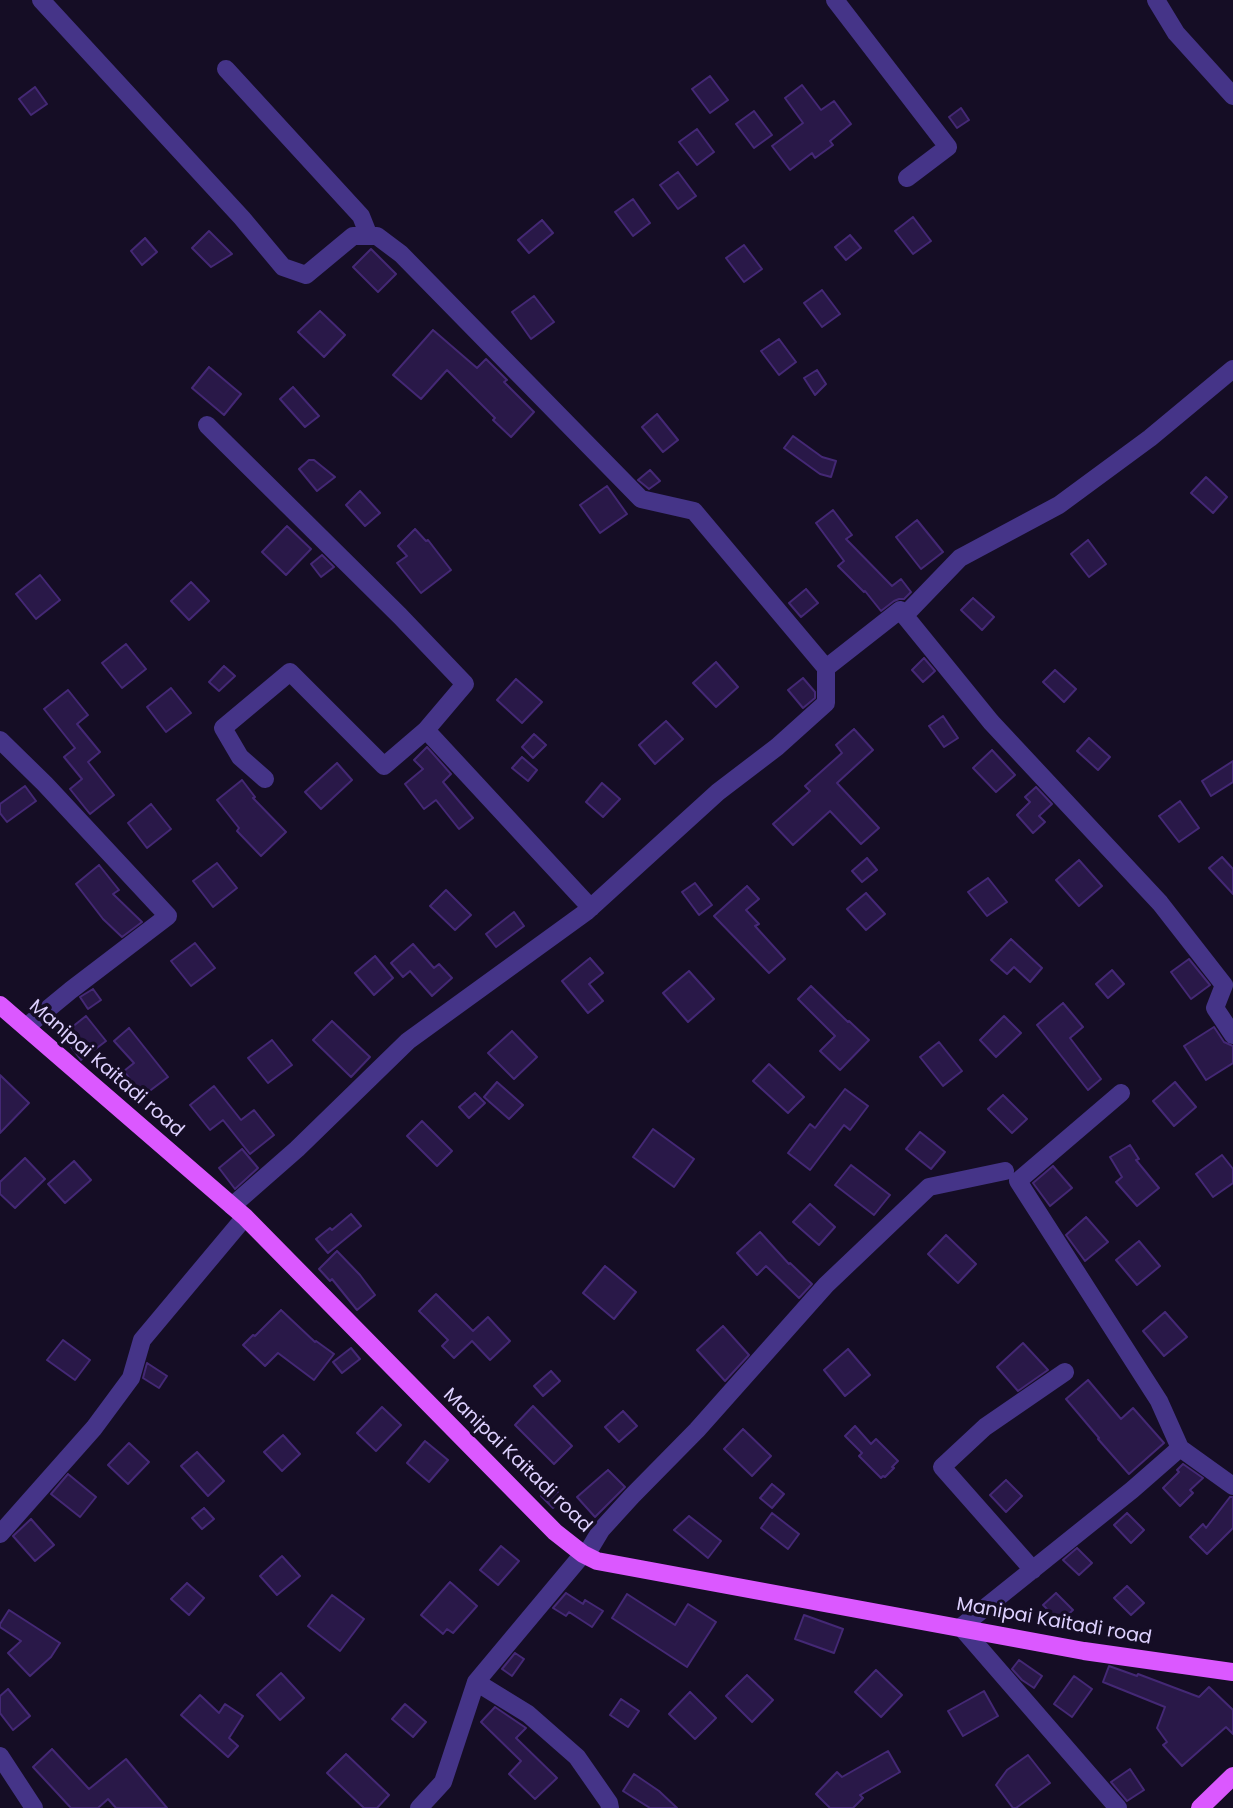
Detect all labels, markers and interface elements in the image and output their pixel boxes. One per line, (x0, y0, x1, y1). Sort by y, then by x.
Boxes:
street label: Manipai Kaitadi road (24, 996, 188, 1142)
street label: Manipai Kaitadi road (438, 1384, 596, 1538)
street label: Manipai Kaitadi road (955, 1594, 1153, 1650)

